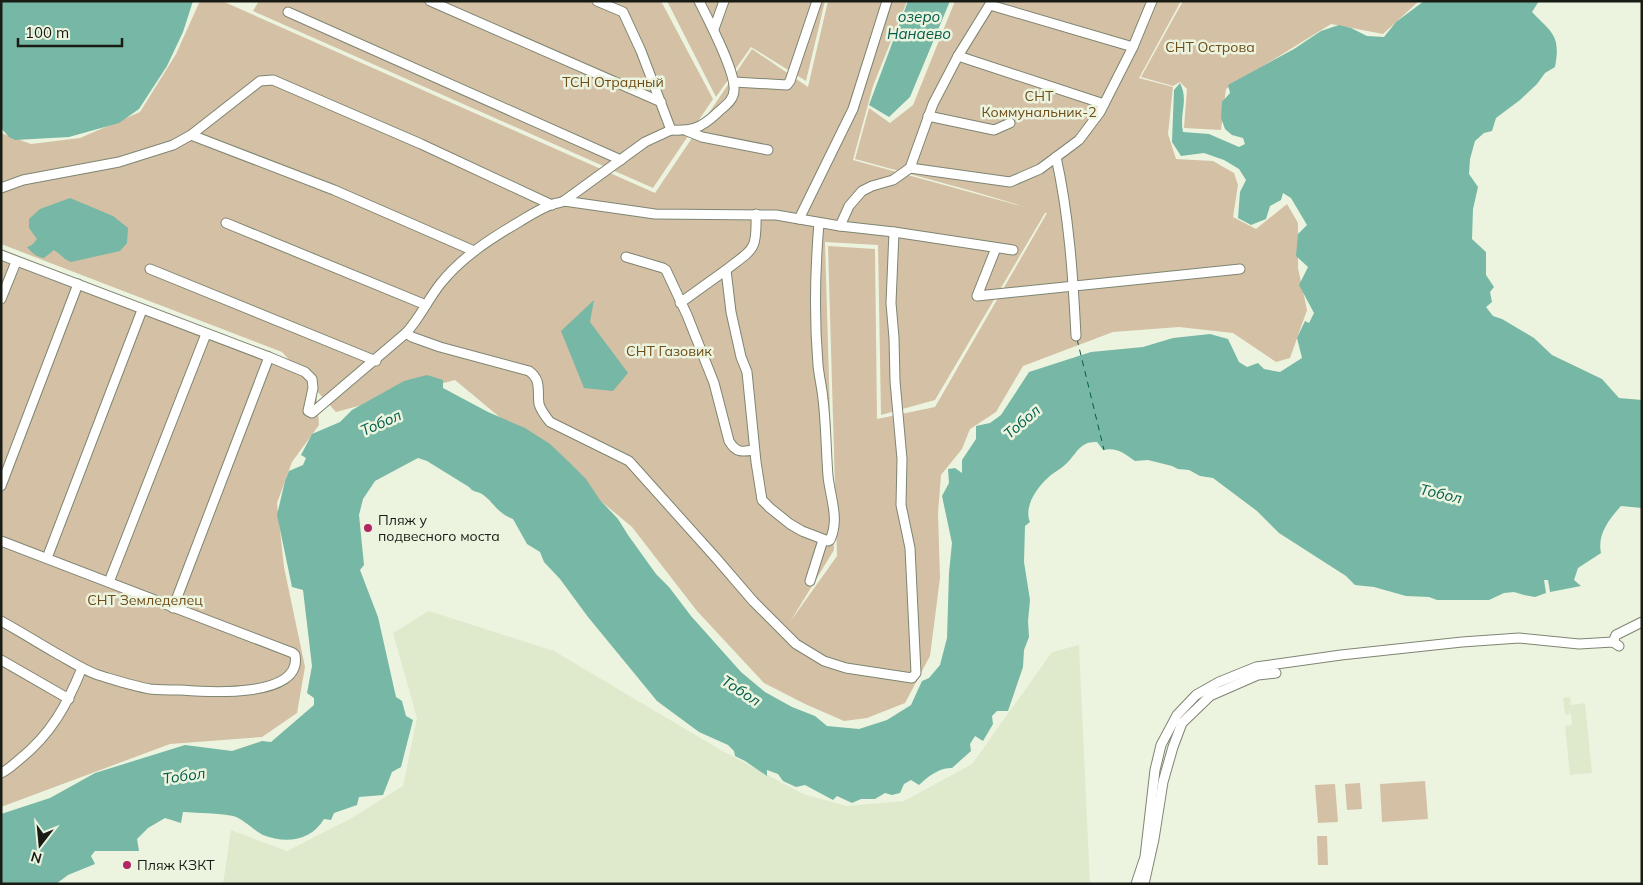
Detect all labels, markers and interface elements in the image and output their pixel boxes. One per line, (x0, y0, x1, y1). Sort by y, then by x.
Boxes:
water label: озеро Нанаево (887, 7, 951, 43)
scale bar (18, 15, 121, 47)
text: 100 m (25, 23, 69, 42)
park label: СНТ Острова (1165, 38, 1255, 56)
park label: ТСН Отрадный (562, 73, 664, 91)
park label: СНТ Коммунальник-2 (981, 87, 1097, 121)
park label: СНТ Газовик (626, 342, 712, 360)
water label: Тобол (999, 400, 1044, 443)
water label: Тобол (357, 405, 404, 440)
water label: Тобол (1418, 479, 1464, 508)
place label: Пляж у подвесного моста (378, 511, 500, 545)
marker: Пляж у подвесного моста (362, 522, 374, 534)
park label: СНТ Земледелец (87, 591, 203, 609)
water label: Тобол (718, 671, 765, 710)
water label: Тобол (161, 763, 207, 788)
north arrow (15, 820, 65, 870)
text: N (29, 847, 44, 868)
place label: Пляж КЗКТ (137, 856, 215, 874)
marker: Пляж КЗКТ (121, 859, 133, 871)

